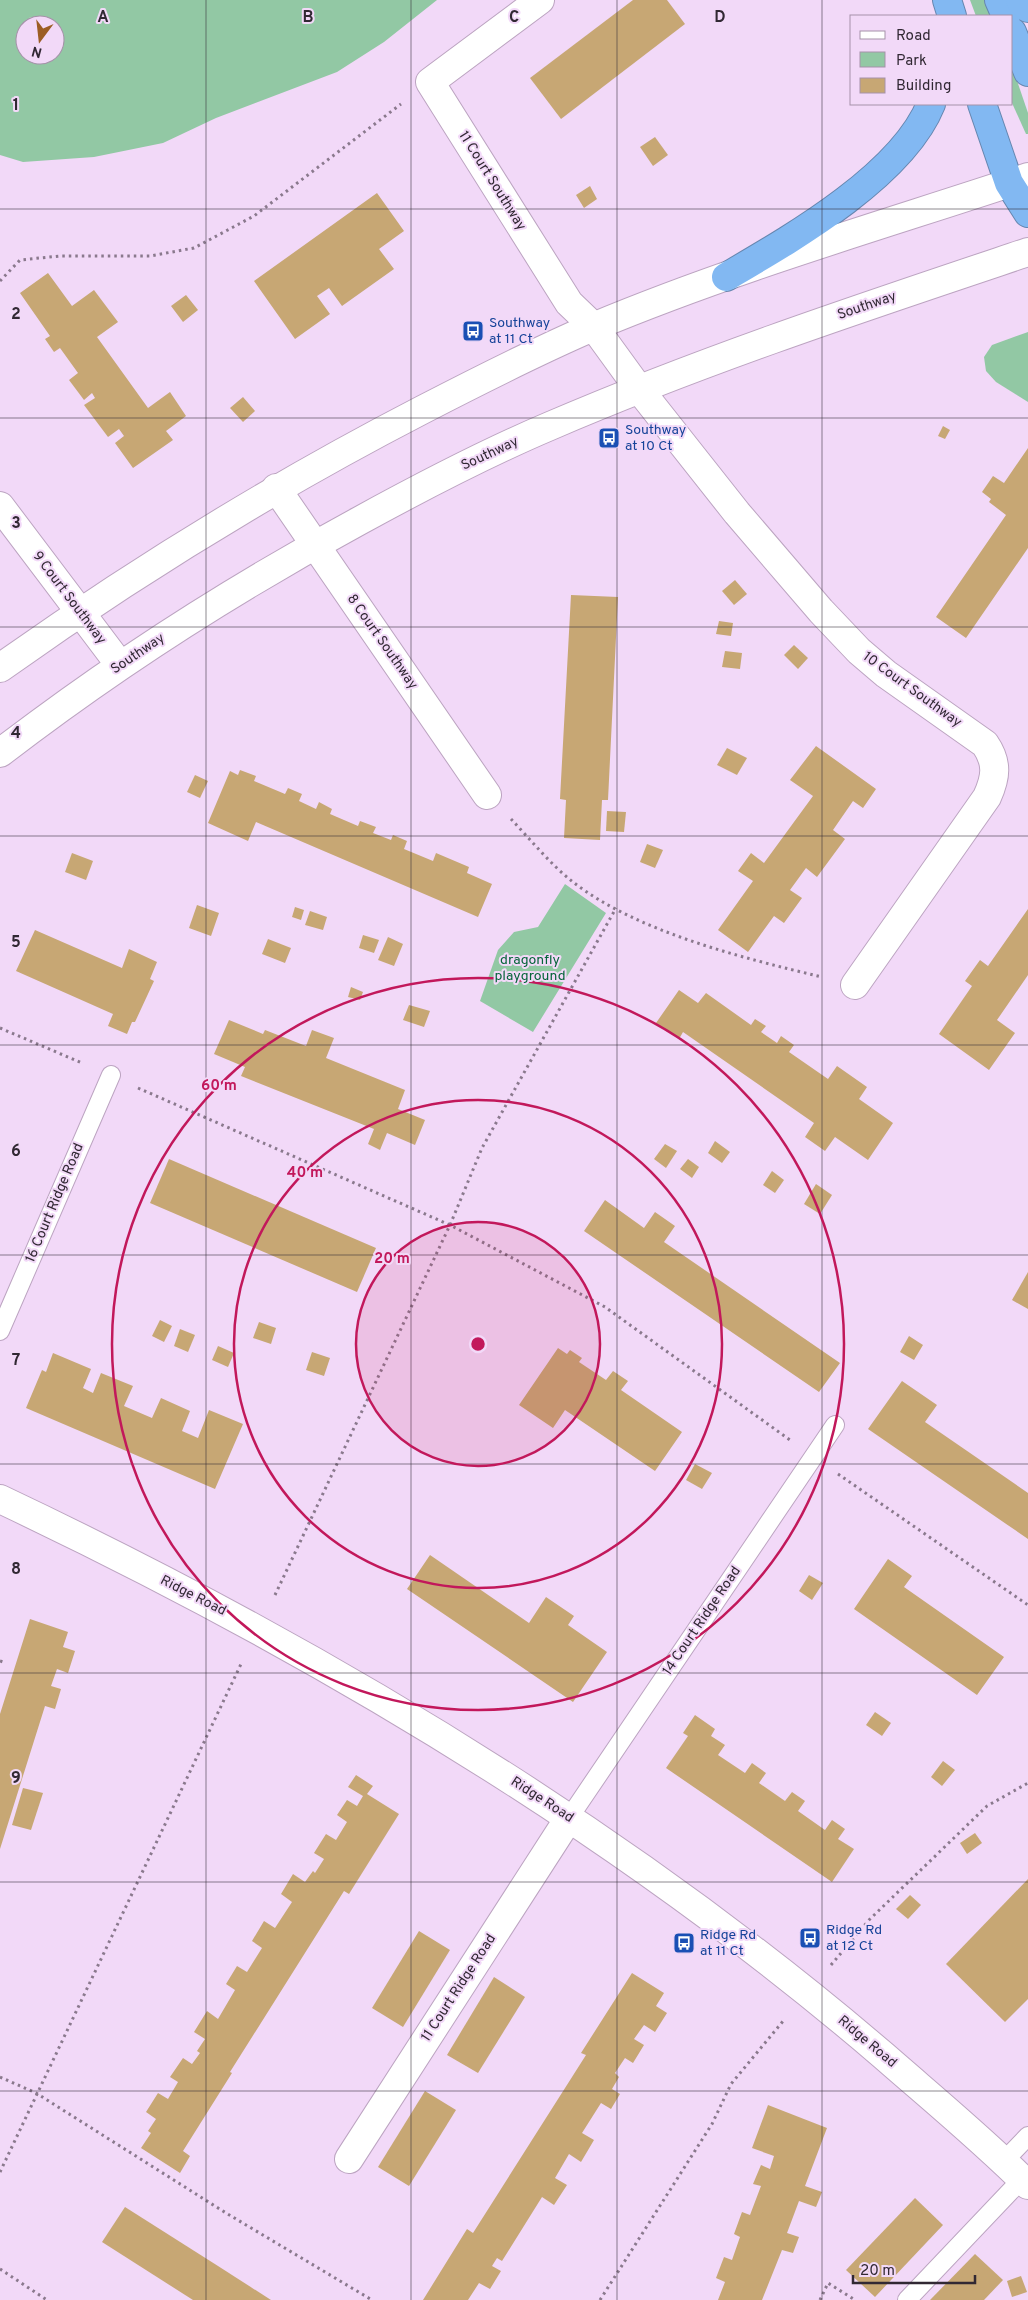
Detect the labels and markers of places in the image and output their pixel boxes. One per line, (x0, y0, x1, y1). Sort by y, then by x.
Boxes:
place label: Southway at 11 Ct (489, 315, 550, 348)
bus stop icon: Southway at 11 Ct (461, 319, 485, 343)
place label: Southway at 10 Ct (625, 422, 686, 455)
bus stop icon: Southway at 10 Ct (597, 426, 621, 450)
centre of rings (469, 1335, 487, 1353)
place label: Ridge Rd at 12 Ct (826, 1922, 882, 1955)
bus stop icon: Ridge Rd at 12 Ct (798, 1926, 822, 1950)
place label: Ridge Rd at 11 Ct (700, 1927, 756, 1960)
bus stop icon: Ridge Rd at 11 Ct (672, 1931, 696, 1955)

